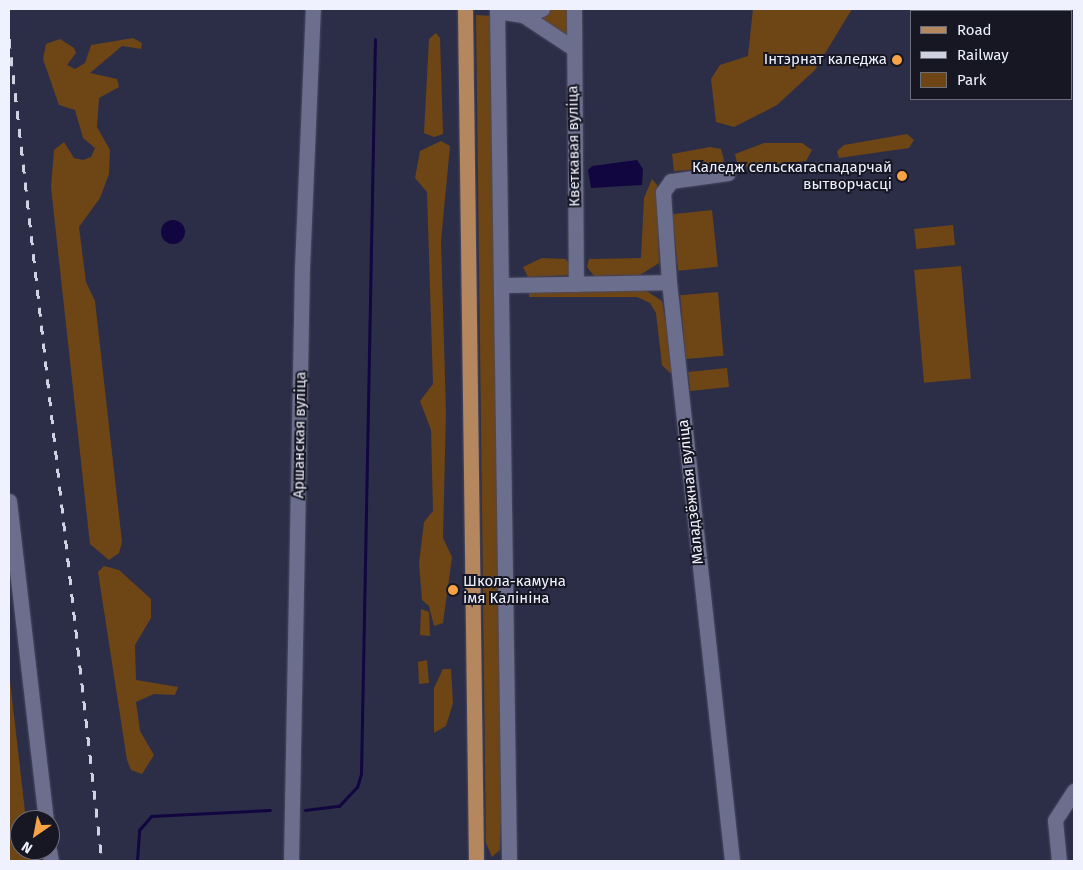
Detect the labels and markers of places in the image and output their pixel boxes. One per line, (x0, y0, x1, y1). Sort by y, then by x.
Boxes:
place label: Інтэрнат каледжа (764, 51, 887, 69)
marker: Інтэрнат каледжа (891, 54, 903, 66)
place label: Каледж сельскагаспадарчай вытворчасці (692, 158, 892, 193)
marker: Каледж сельскагаспадарчай вытворчасці (896, 170, 908, 182)
place label: Школа-камуна імя Калініна (463, 572, 566, 607)
marker: Школа-камуна імя Калініна (447, 584, 459, 596)

